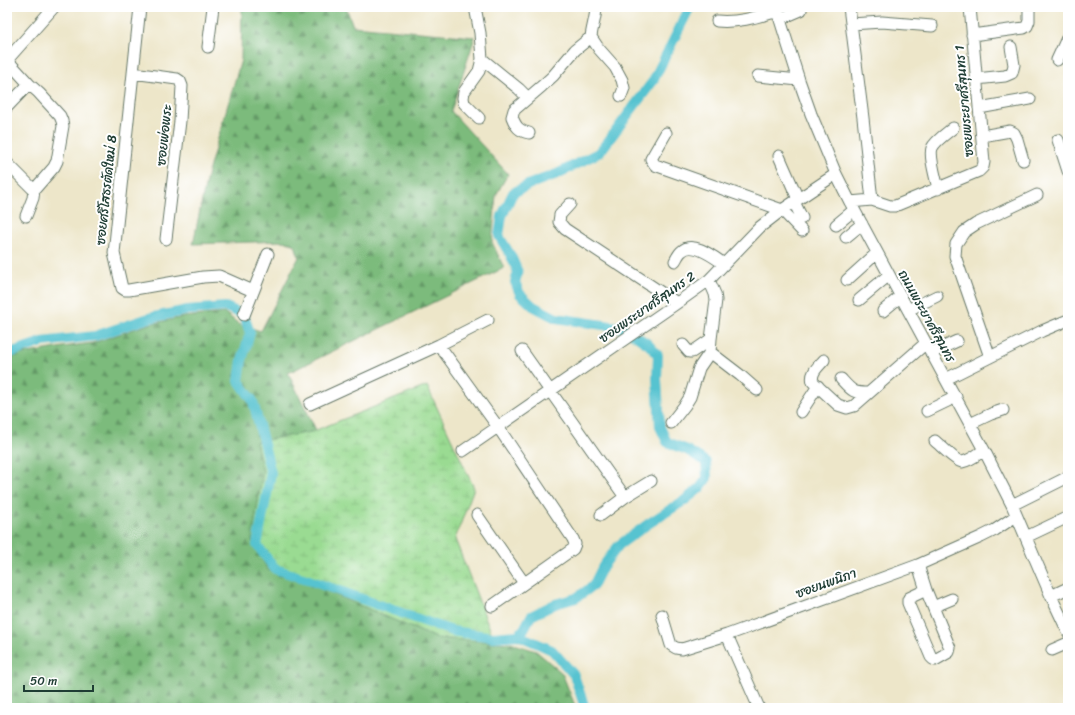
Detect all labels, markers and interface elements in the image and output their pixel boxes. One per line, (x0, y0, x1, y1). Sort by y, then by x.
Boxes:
street label: ซอยพระยาศรีสุนทร 1 (948, 44, 980, 158)
street label: ซอยพ่อพระ (149, 103, 179, 167)
street label: ซอยศรีโสธรตัดใหม่ 8 (89, 134, 123, 246)
street label: ซอยพระยาศรีสุนทร 2 (594, 265, 700, 349)
street label: ถนนพระยาศรีสุนทร (892, 265, 963, 368)
street label: ซอยนพนิภา (792, 561, 860, 605)
scale bar (24, 667, 93, 693)
text: 50 m (30, 670, 57, 692)

